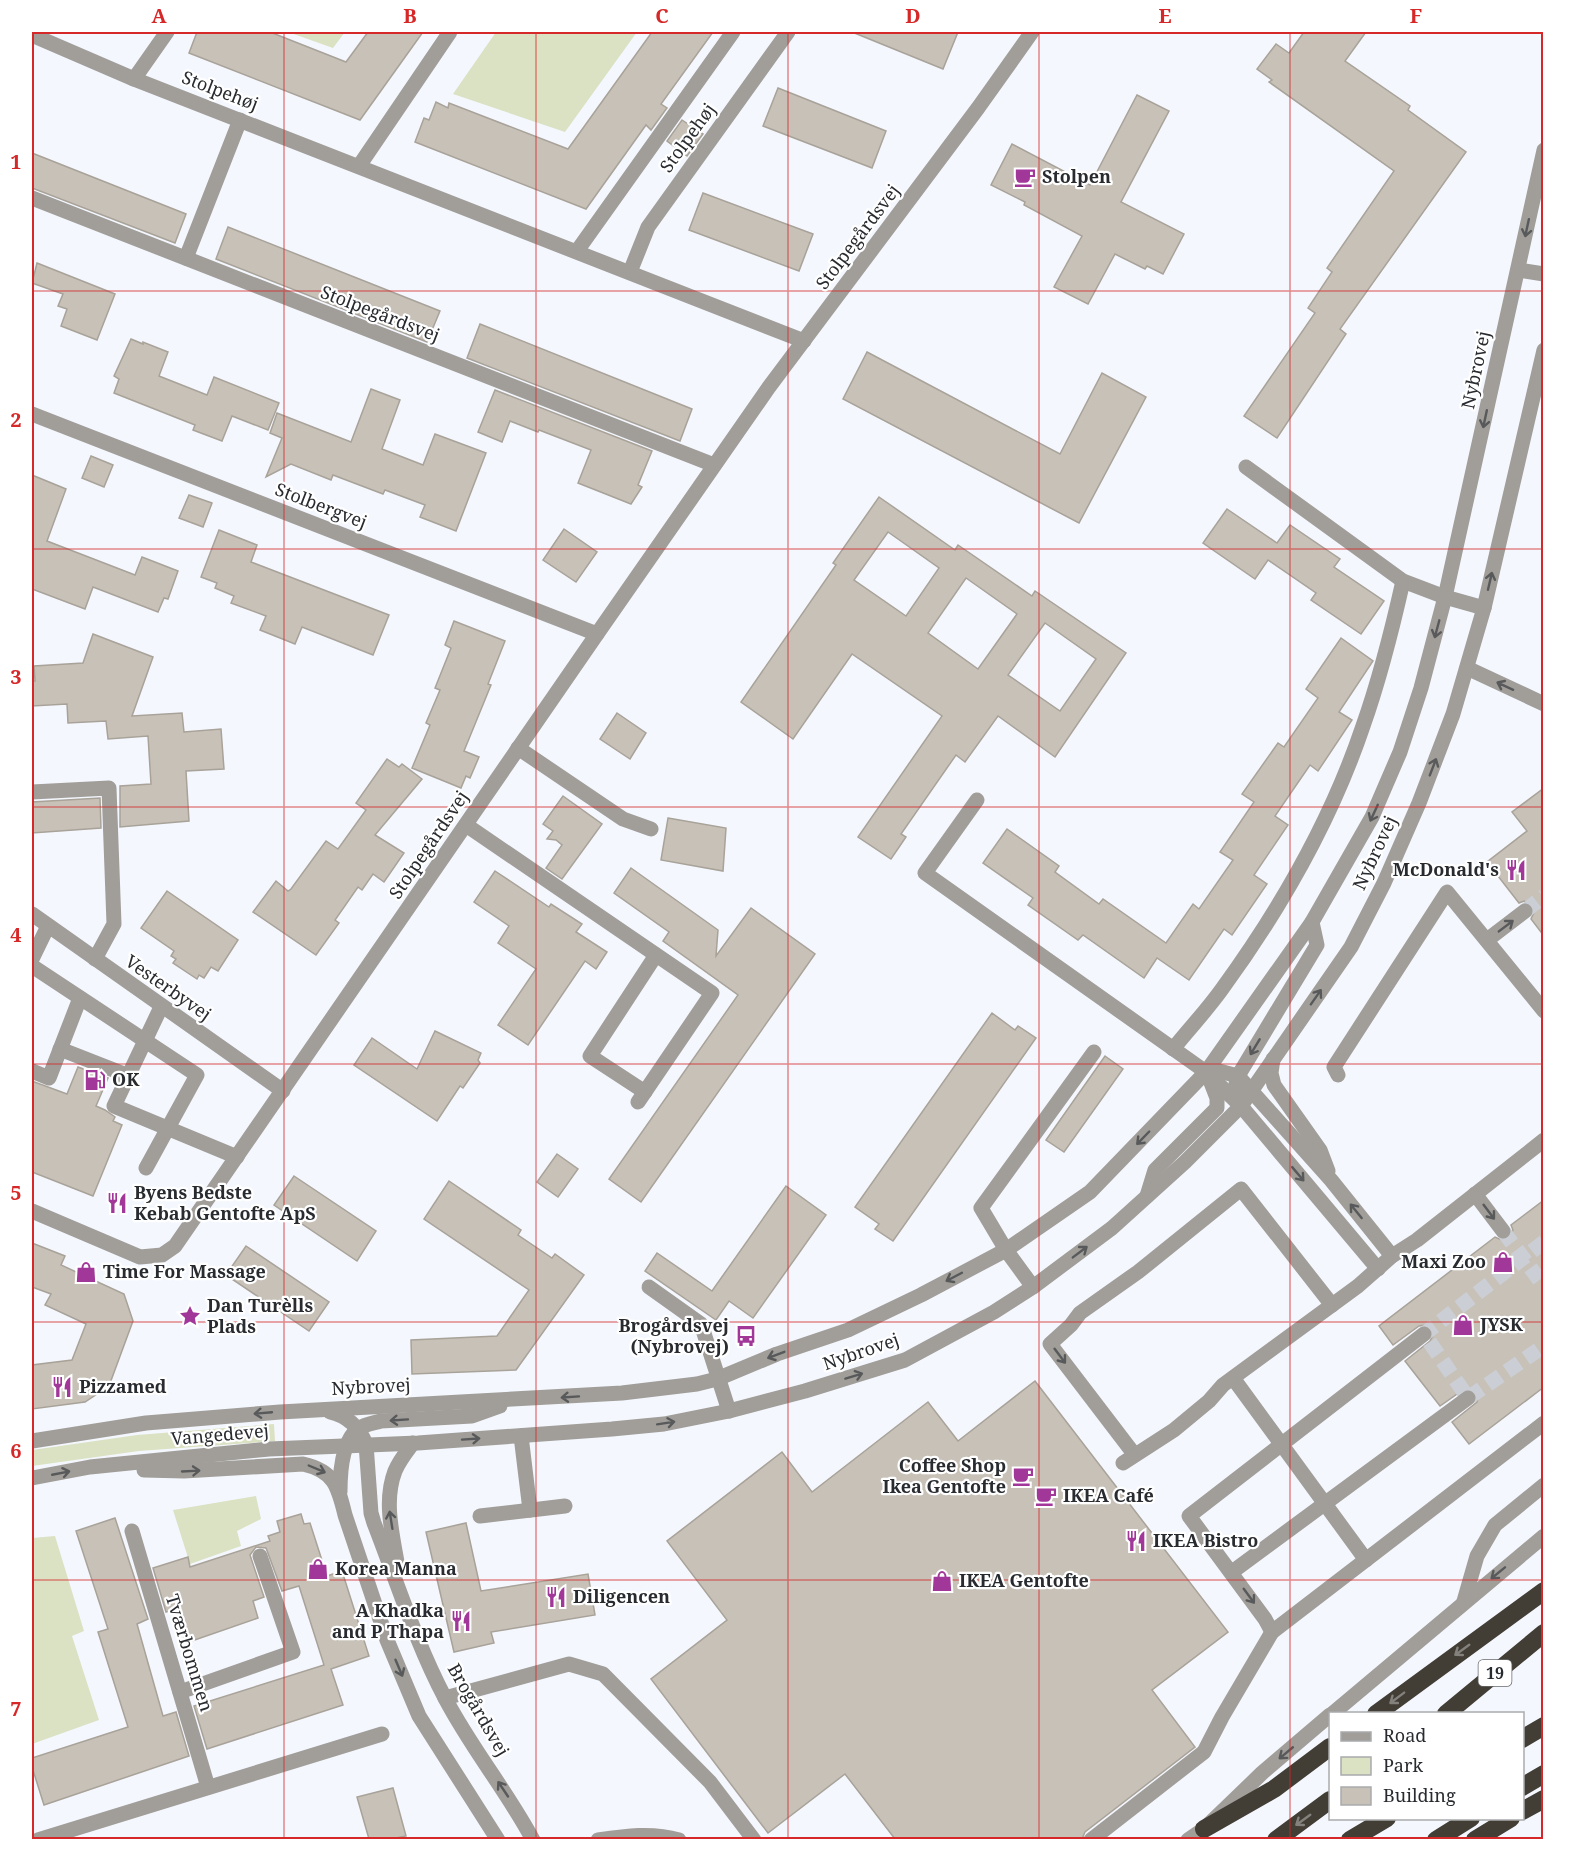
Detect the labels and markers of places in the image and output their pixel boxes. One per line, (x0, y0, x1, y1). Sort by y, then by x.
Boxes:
place label: Stolpen (1042, 164, 1111, 188)
cafe icon: Stolpen (1013, 165, 1037, 189)
place label: McDonald's (1393, 857, 1499, 881)
restaurant icon: McDonald's (1504, 858, 1528, 882)
place label: OK (112, 1067, 140, 1091)
fuel station icon: OK (83, 1068, 107, 1092)
place label: Byens Bedste Kebab Gentofte ApS (134, 1180, 316, 1225)
restaurant icon: Byens Bedste Kebab Gentofte ApS (105, 1191, 129, 1215)
place label: Maxi Zoo (1401, 1249, 1486, 1273)
shop icon: Maxi Zoo (1491, 1250, 1515, 1274)
place label: Time For Massage (103, 1259, 266, 1283)
shop icon: Time For Massage (74, 1260, 98, 1284)
place label: Dan Turèlls Plads (207, 1293, 313, 1338)
place icon: Dan Turèlls Plads (178, 1304, 202, 1328)
place label: JYSK (1479, 1312, 1524, 1336)
place label: Brogårdsvej (Nybrovej) (618, 1313, 729, 1358)
shop icon: JYSK (1451, 1313, 1475, 1337)
bus stop icon: Brogårdsvej (Nybrovej) (734, 1324, 758, 1348)
place label: Pizzamed (79, 1374, 167, 1398)
restaurant icon: Pizzamed (50, 1375, 74, 1399)
place label: Coffee Shop Ikea Gentofte (882, 1453, 1006, 1498)
cafe icon: Coffee Shop Ikea Gentofte (1011, 1464, 1035, 1488)
place label: IKEA Café (1063, 1483, 1154, 1507)
cafe icon: IKEA Café (1034, 1484, 1058, 1508)
place label: IKEA Bistro (1153, 1528, 1258, 1552)
restaurant icon: IKEA Bistro (1124, 1529, 1148, 1553)
place label: Korea Manna (335, 1556, 457, 1580)
shop icon: Korea Manna (306, 1557, 330, 1581)
place label: IKEA Gentofte (959, 1568, 1089, 1592)
shop icon: IKEA Gentofte (930, 1569, 954, 1593)
place label: Diligencen (573, 1584, 670, 1608)
restaurant icon: Diligencen (544, 1585, 568, 1609)
place label: A Khadka and P Thapa (332, 1598, 444, 1643)
restaurant icon: A Khadka and P Thapa (449, 1609, 473, 1633)

